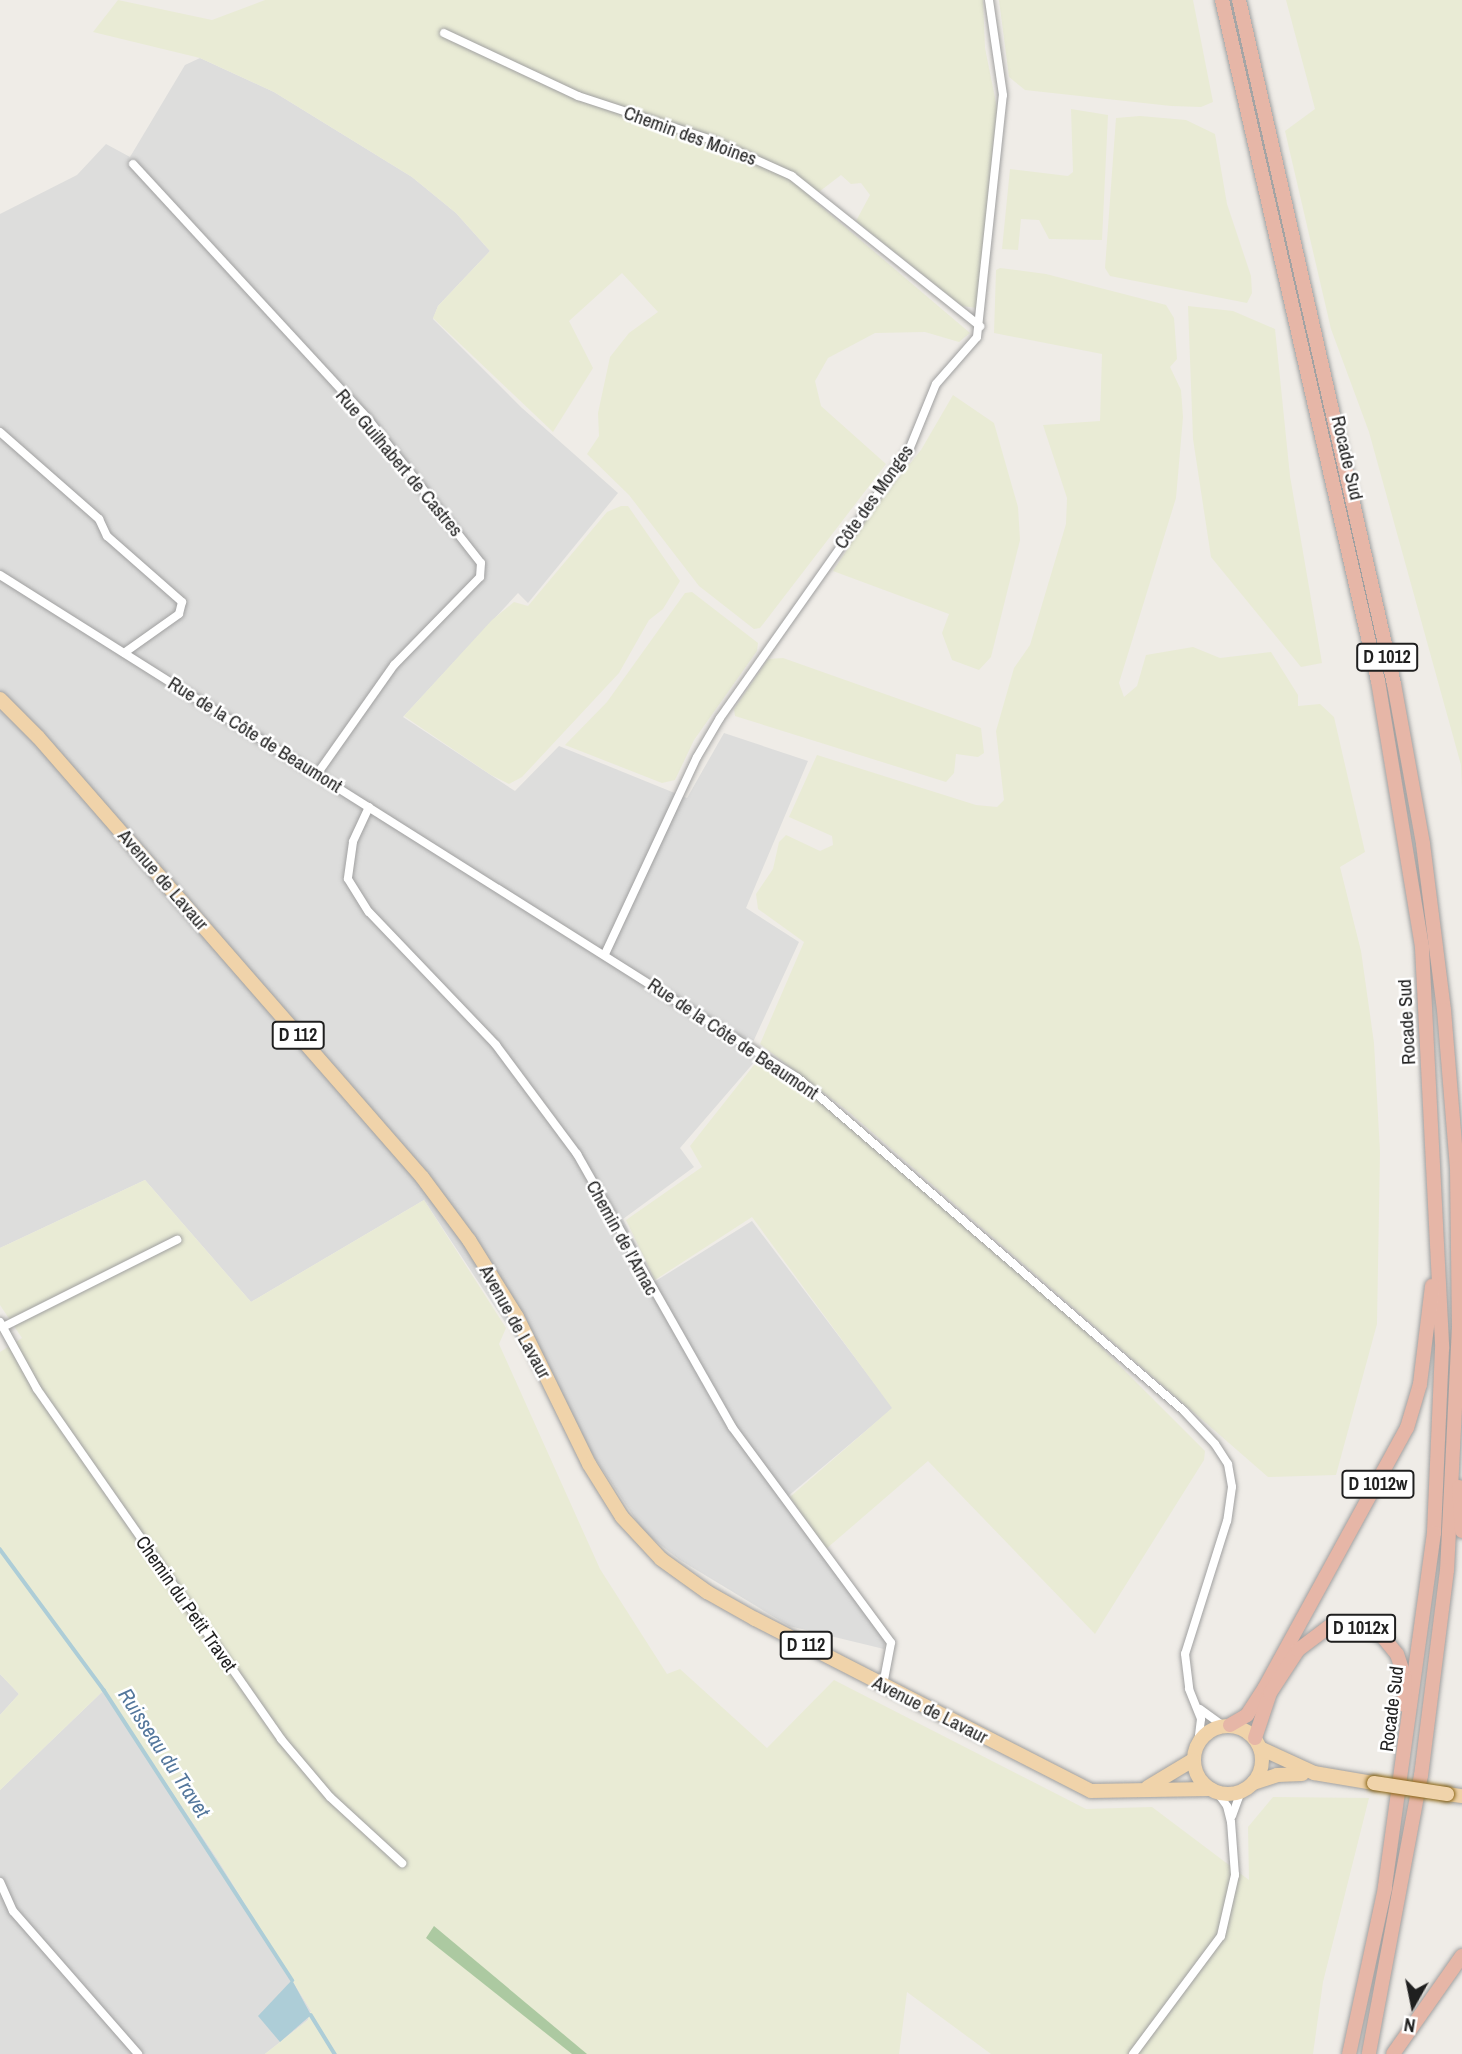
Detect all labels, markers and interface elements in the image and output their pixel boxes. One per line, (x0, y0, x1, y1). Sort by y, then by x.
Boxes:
street label: Chemin des Moines (621, 101, 759, 171)
street label: Rue Guilhabert de Castres (331, 385, 467, 541)
street label: Rocade Sud (1326, 414, 1368, 502)
street label: Côte des Monges (830, 440, 918, 554)
road number: D 1012 (1356, 642, 1418, 672)
street label: Rue de la Côte de Beaumont (164, 672, 346, 798)
street label: Avenue de Lavaur (113, 825, 213, 935)
street label: Rue de la Côte de Beaumont (643, 973, 823, 1105)
street label: Rocade Sud (1393, 979, 1421, 1065)
road number: D 112 (270, 1020, 326, 1050)
street label: Chemin de l'Arnac (581, 1177, 663, 1299)
street label: Avenue de Lavaur (474, 1261, 556, 1383)
road number: D 1012w (1341, 1470, 1415, 1498)
street label: Chemin du Petit Travet (131, 1532, 241, 1676)
road number: D 1012x (1326, 1614, 1396, 1643)
road number: D 112 (778, 1630, 834, 1660)
street label: Rocade Sud (1375, 1665, 1409, 1753)
street label: Avenue de Lavaur (869, 1671, 991, 1749)
water label: Ruisseau du Travet (113, 1683, 215, 1823)
north arrow (1378, 1970, 1448, 2040)
text: N (1402, 2012, 1417, 2039)

